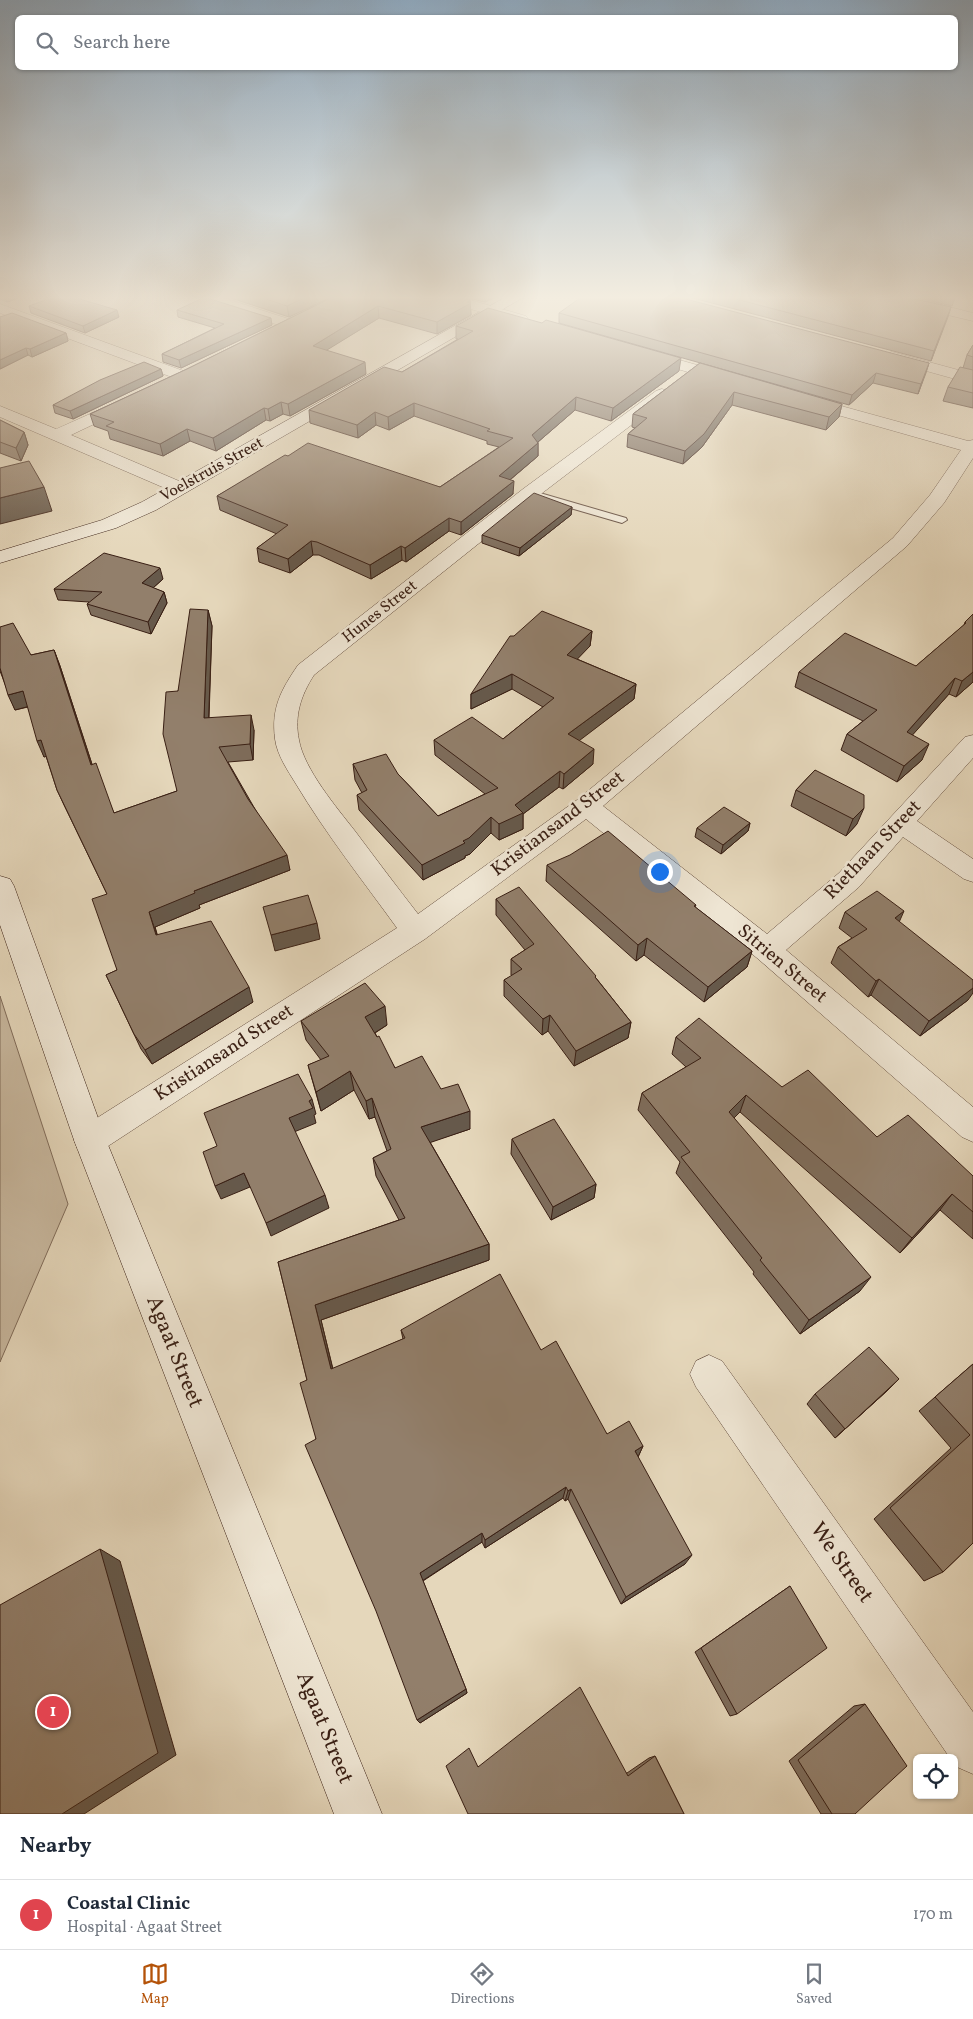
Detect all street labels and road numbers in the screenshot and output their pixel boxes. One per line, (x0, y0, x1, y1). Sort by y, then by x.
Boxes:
street label: Voelstruis Street (156, 432, 268, 508)
street label: Hunes Street (338, 575, 423, 648)
street label: Kristiansand Street (486, 765, 630, 883)
street label: Riethaan Street (819, 794, 928, 906)
street label: Sitrien Street (731, 919, 833, 1010)
street label: Kristiansand Street (149, 998, 299, 1108)
street label: Agaat Street (138, 1291, 211, 1413)
street label: We Street (802, 1516, 880, 1610)
street label: Agaat Street (288, 1667, 361, 1789)

